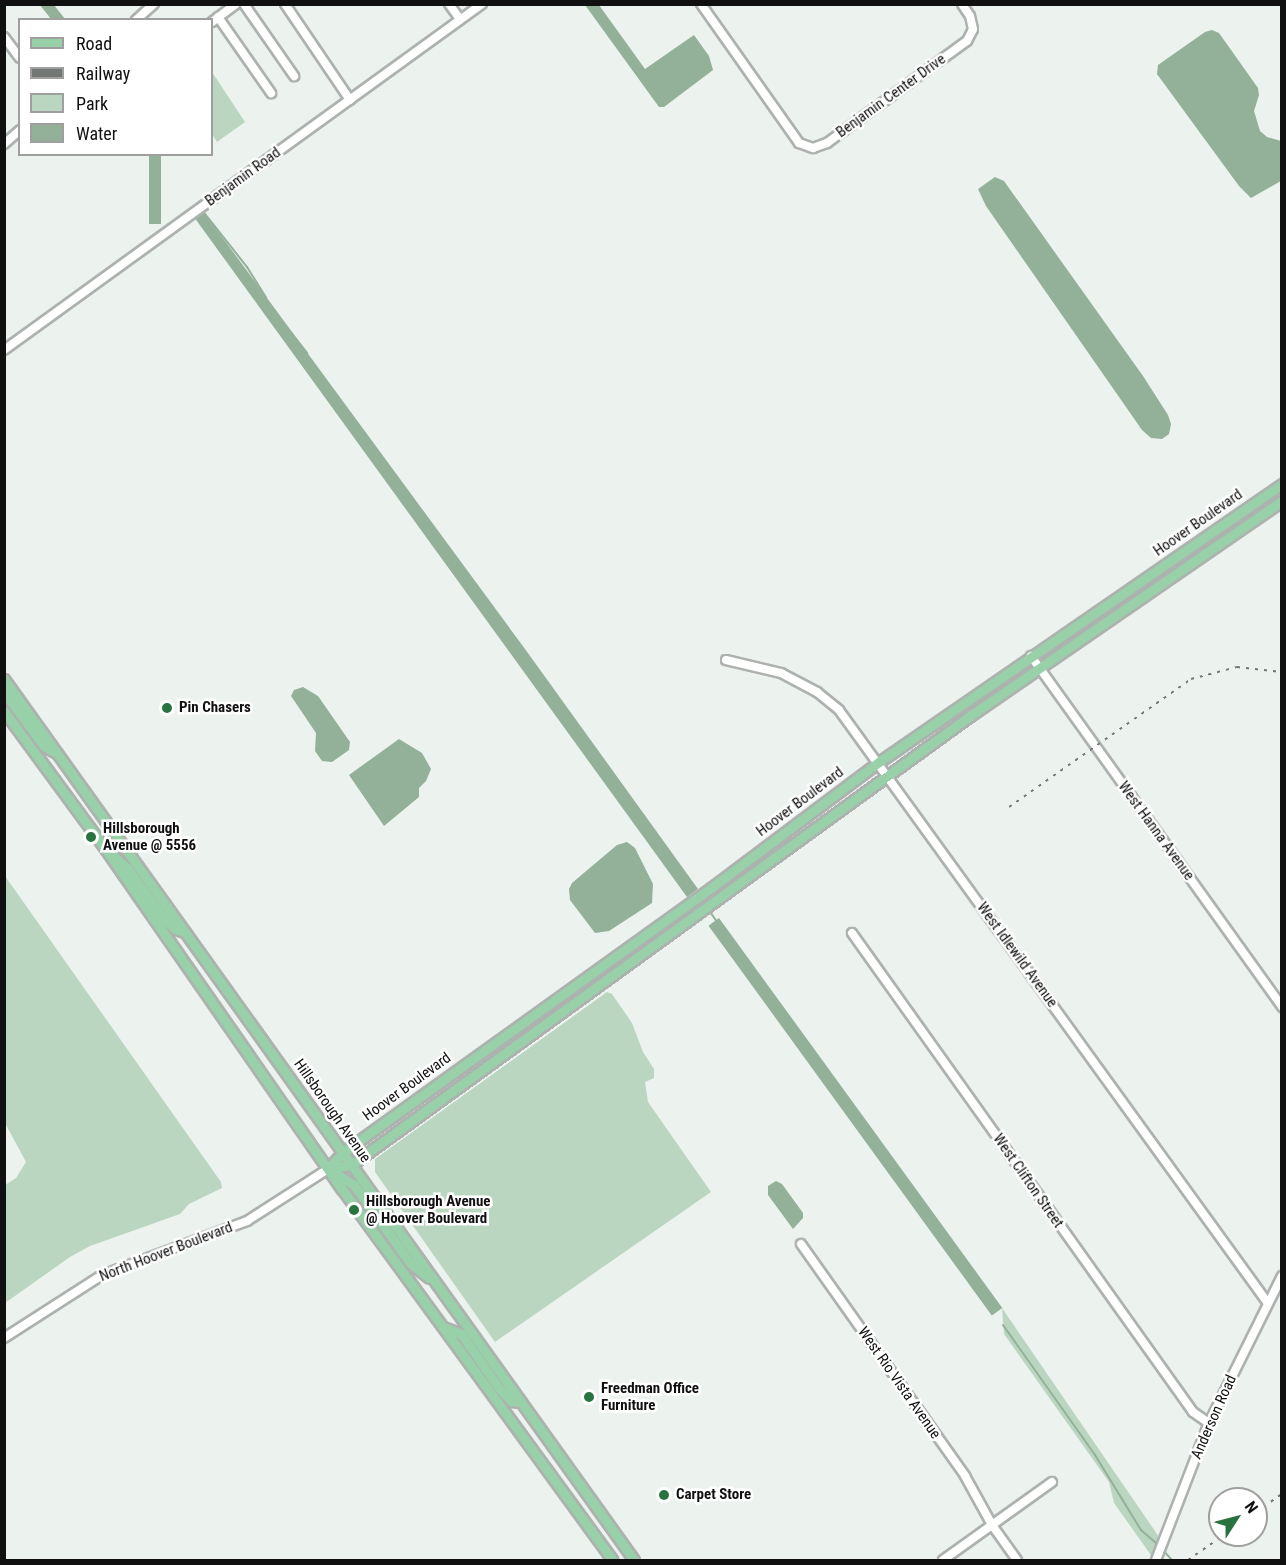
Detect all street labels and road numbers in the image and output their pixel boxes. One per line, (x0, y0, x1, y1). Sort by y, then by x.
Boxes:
street label: Benjamin Center Drive (833, 50, 949, 142)
street label: Benjamin Road (202, 144, 284, 210)
street label: Hoover Boulevard (1150, 486, 1246, 560)
street label: Hoover Boulevard (753, 763, 847, 841)
street label: West Hanna Avenue (1114, 778, 1198, 884)
street label: West Idlewild Avenue (973, 899, 1061, 1011)
street label: Hoover Boulevard (360, 1049, 454, 1125)
street label: Hillsborough Avenue (290, 1056, 374, 1166)
street label: West Clifton Street (989, 1130, 1067, 1232)
street label: North Hoover Boulevard (97, 1218, 235, 1286)
street label: West Rio Vista Avenue (854, 1324, 944, 1442)
street label: Anderson Road (1187, 1372, 1241, 1462)

